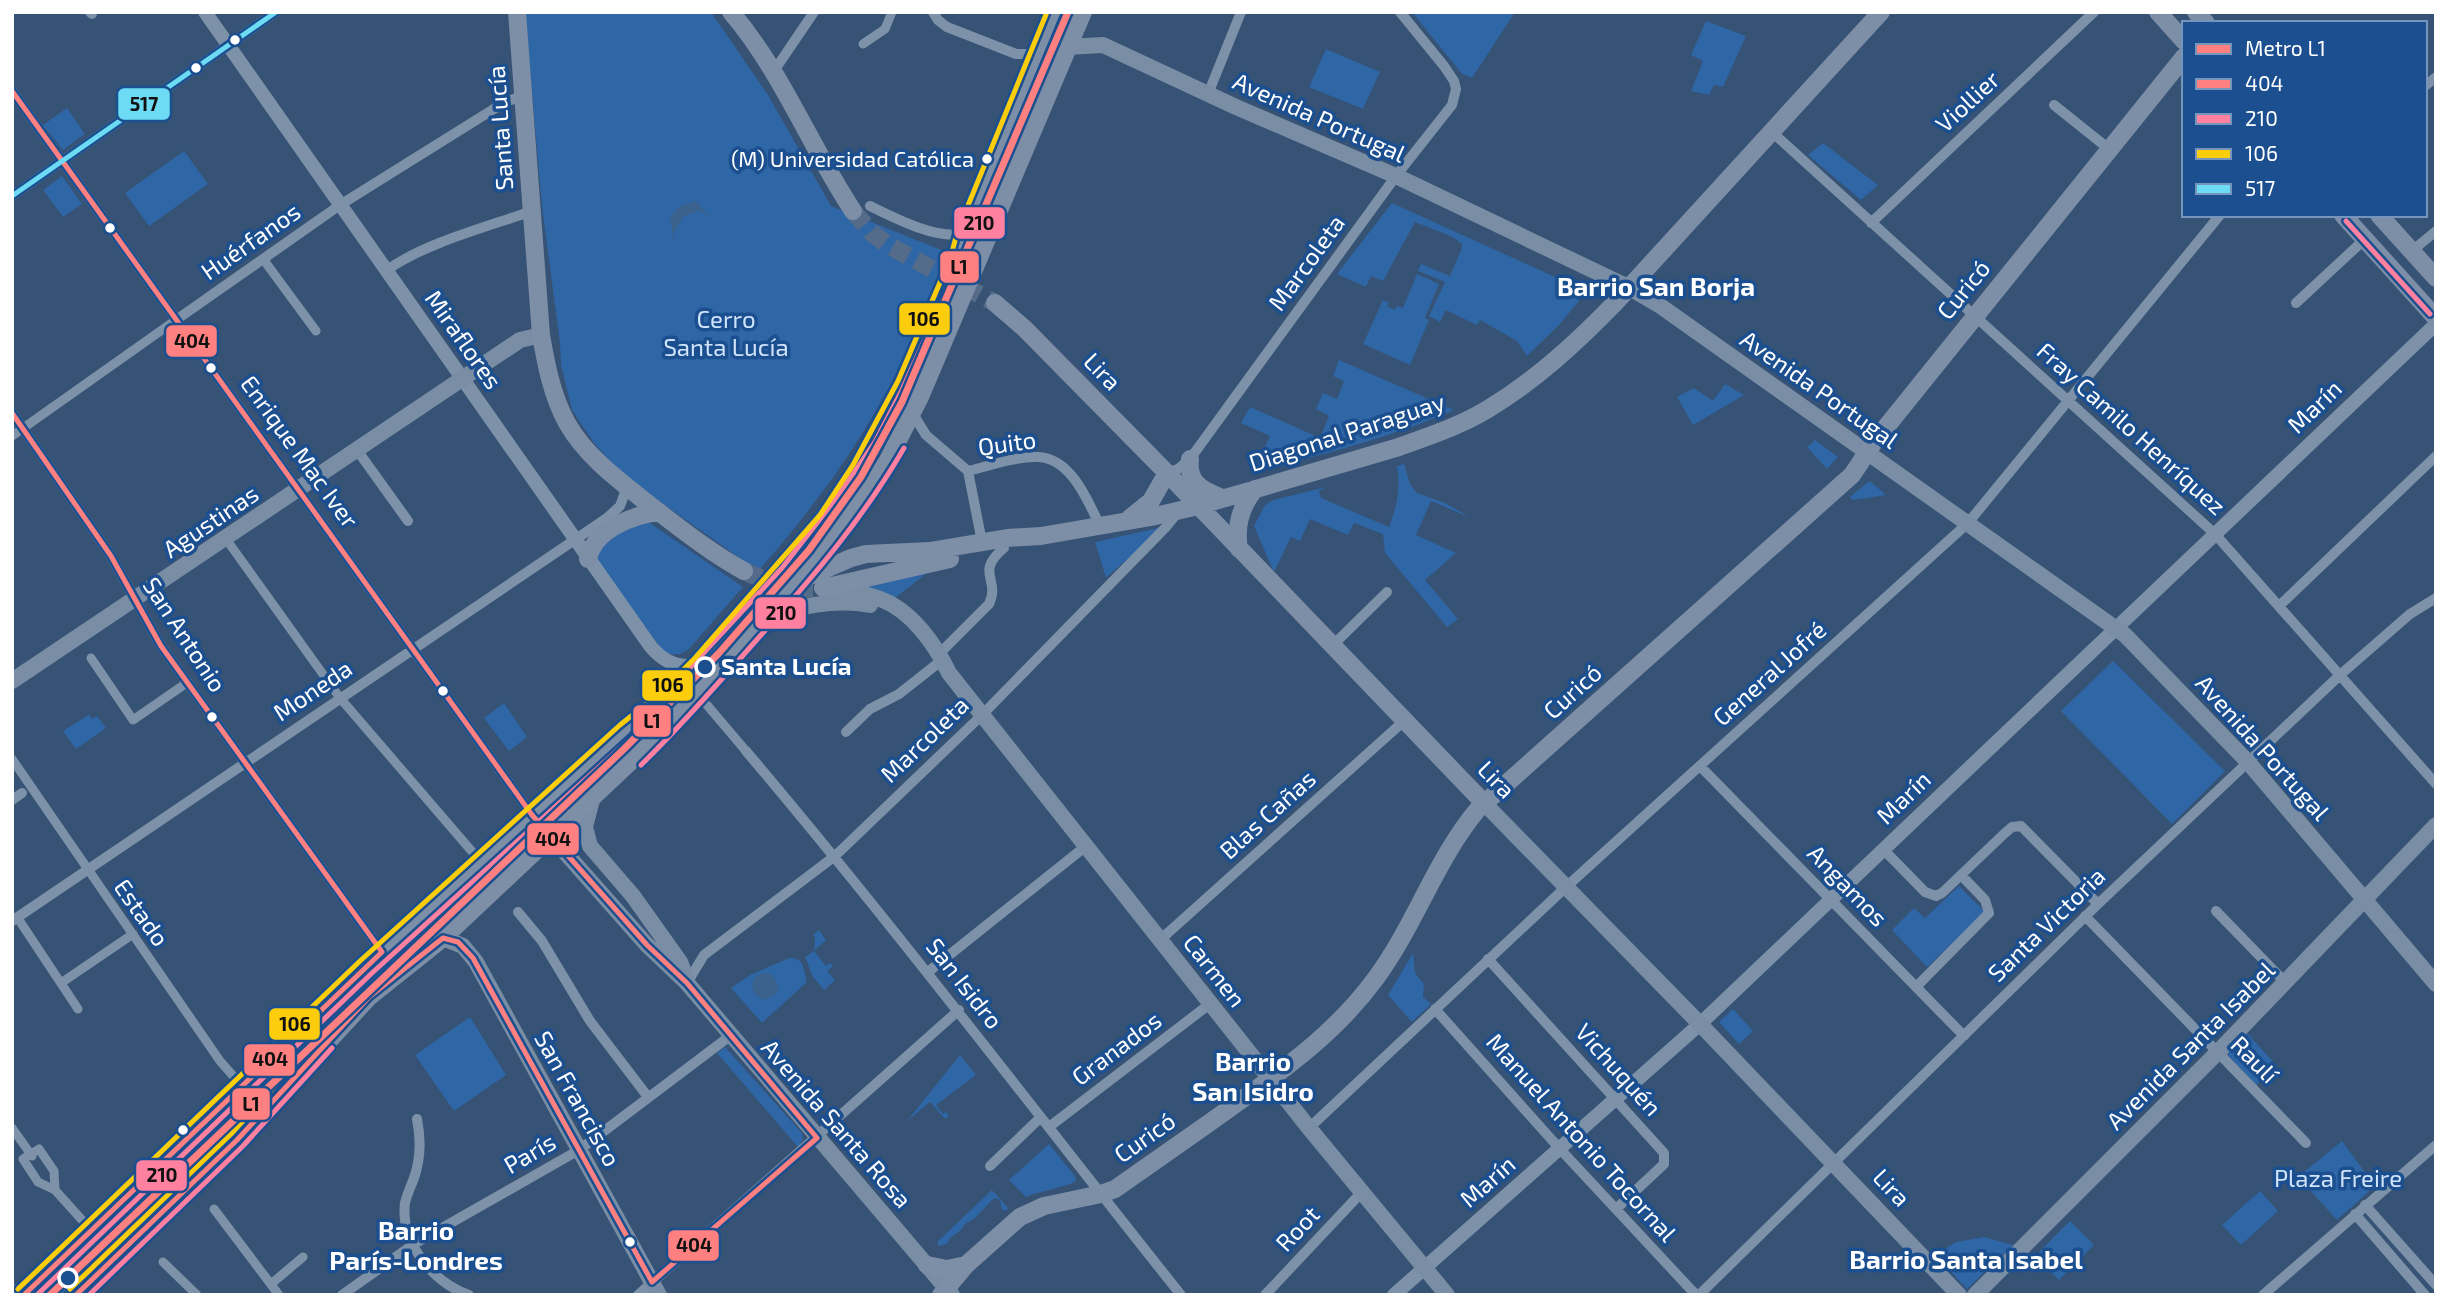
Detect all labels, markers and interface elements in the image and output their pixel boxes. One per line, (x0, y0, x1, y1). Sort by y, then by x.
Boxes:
legend (2182, 21, 2427, 217)
unlabelled marker (228, 33, 242, 47)
text: Metro L1 (2245, 35, 2326, 60)
unlabelled marker (189, 61, 203, 75)
street label: Viollier (1929, 64, 2005, 138)
street label: Santa Lucía (481, 65, 518, 192)
street label: Avenida Portugal (1229, 66, 1410, 168)
text: 404 (2245, 70, 2284, 95)
line badge: 517 (117, 87, 171, 121)
text: 517 (130, 92, 158, 115)
text: 210 (2245, 105, 2278, 130)
text: 106 (2245, 140, 2278, 165)
place label: (M) Universidad Católica (731, 145, 974, 171)
marker: (M) Universidad Católica (980, 152, 994, 166)
text: 517 (2245, 175, 2276, 200)
street label: Huérfanos (195, 196, 305, 285)
line badge: 210 (953, 206, 1006, 240)
street label: Marcoleta (1261, 209, 1350, 316)
text: 210 (963, 211, 995, 234)
unlabelled marker (103, 221, 117, 235)
line badge: L1 (939, 250, 980, 284)
street label: Curicó (1930, 253, 1996, 325)
text: L1 (950, 255, 968, 278)
district label: Barrio San Borja (1557, 270, 1755, 301)
street label: Miraflores (420, 284, 509, 394)
line badge: 106 (898, 302, 951, 336)
park label: Cerro Santa Lucía (663, 304, 789, 361)
text: 106 (908, 307, 940, 330)
line badge: 404 (165, 324, 218, 358)
street label: Avenida Portugal (1735, 324, 1904, 454)
text: 404 (174, 329, 210, 352)
street label: Fray Camilo Henríquez (2032, 336, 2232, 520)
street label: Lira (1078, 346, 1128, 396)
unlabelled marker (204, 361, 218, 375)
street label: Enrique Mac Iver (235, 369, 365, 533)
street label: Marín (2281, 373, 2347, 439)
street label: Diagonal Paraguay (1245, 386, 1448, 477)
street label: Quito (976, 424, 1038, 461)
street label: Agustinas (157, 478, 263, 563)
street label: San Antonio (138, 572, 233, 697)
line badge: 210 (754, 596, 807, 630)
text: 210 (765, 601, 797, 624)
street label: General Jofré (1706, 615, 1831, 731)
place label: Santa Lucía (721, 651, 852, 680)
street label: Moneda (267, 653, 357, 727)
marker: Santa Lucía (695, 657, 715, 677)
street label: Curicó (1537, 657, 1607, 724)
street label: Avenida Portugal (2190, 668, 2336, 826)
line badge: 106 (641, 669, 694, 702)
text: 106 (652, 673, 684, 696)
unlabelled marker (436, 684, 450, 698)
street label: Marcoleta (874, 690, 974, 788)
line badge: L1 (632, 704, 672, 738)
text: L1 (643, 709, 661, 732)
unlabelled marker (205, 710, 219, 724)
street label: Lira (1472, 754, 1522, 804)
street label: Blas Cañas (1213, 763, 1321, 864)
street label: Marín (1870, 764, 1936, 830)
line badge: 404 (526, 822, 580, 856)
text: 404 (535, 827, 571, 850)
street label: Angamos (1802, 838, 1894, 932)
street label: Santa Victoria (1981, 861, 2111, 987)
street label: Estado (109, 873, 176, 951)
street label: Carmen (1178, 928, 1253, 1012)
street label: San Isidro (921, 932, 1010, 1034)
street label: Avenida Santa Isabel (2100, 955, 2280, 1135)
street label: Granados (1066, 1005, 1167, 1091)
line badge: 106 (268, 1007, 321, 1041)
text: 106 (279, 1012, 311, 1035)
street label: Vichuquén (1570, 1017, 1668, 1121)
street label: San Francisco (529, 1026, 627, 1171)
street label: Manuel Antonio Tocornal (1481, 1027, 1683, 1247)
street label: Raulí (2225, 1029, 2285, 1089)
street label: Avenida Santa Rosa (756, 1033, 918, 1213)
line badge: 404 (243, 1043, 296, 1077)
district label: Barrio San Isidro (1192, 1045, 1314, 1106)
text: 404 (252, 1047, 288, 1070)
line badge: L1 (231, 1087, 271, 1121)
text: L1 (242, 1092, 260, 1115)
street label: Curicó (1108, 1105, 1180, 1168)
unlabelled marker (176, 1123, 190, 1137)
street label: París (498, 1126, 560, 1179)
street label: Marín (1453, 1149, 1521, 1213)
line badge: 210 (135, 1159, 188, 1192)
street label: Lira (1867, 1162, 1917, 1212)
text: 210 (146, 1163, 178, 1186)
park label: Plaza Freire (2274, 1163, 2402, 1192)
street label: Root (1269, 1199, 1325, 1257)
district label: Barrio París-Londres (329, 1214, 503, 1275)
line badge: 404 (667, 1229, 720, 1262)
text: 404 (676, 1233, 712, 1256)
unlabelled marker (623, 1235, 637, 1249)
district label: Barrio Santa Isabel (1849, 1243, 2083, 1274)
unlabelled marker (58, 1268, 78, 1288)

